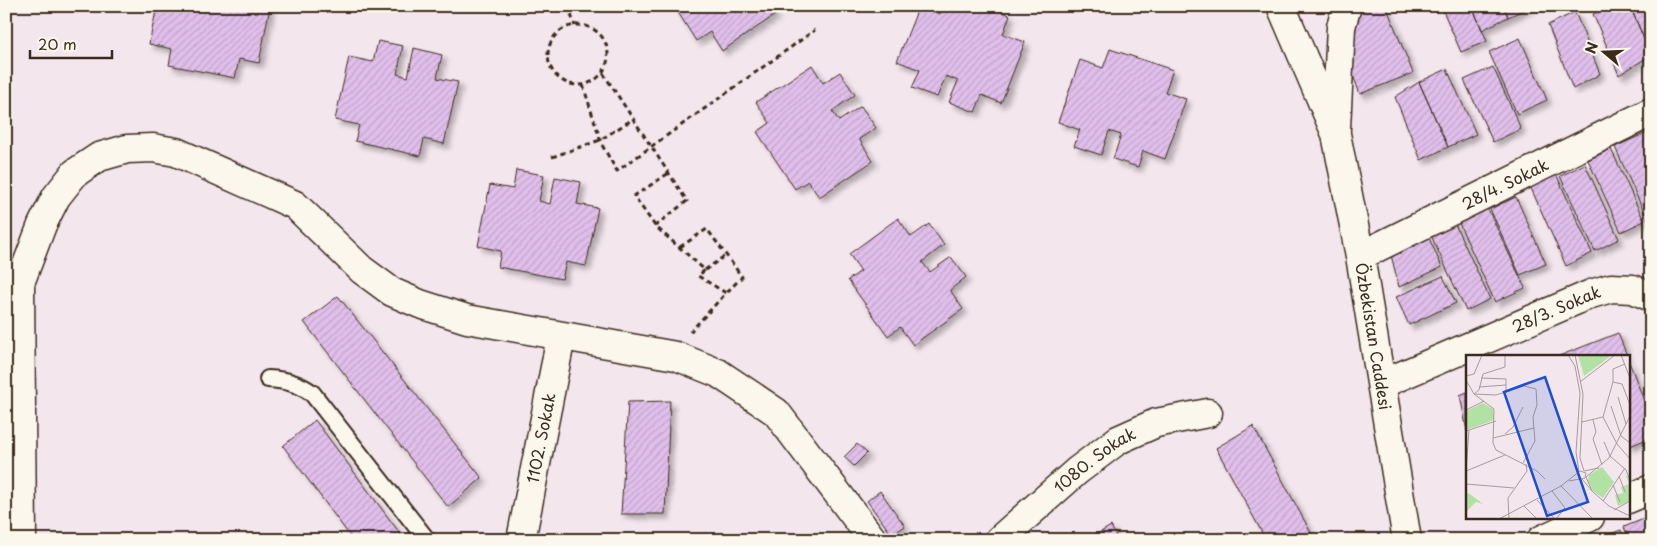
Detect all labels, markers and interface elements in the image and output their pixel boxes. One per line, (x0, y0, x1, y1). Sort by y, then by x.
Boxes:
scale bar (30, 28, 112, 60)
north arrow (1580, 28, 1630, 78)
text: 20 m (38, 32, 77, 55)
text: N (1580, 39, 1603, 56)
street label: 28/4. Sokak (1457, 152, 1552, 215)
street label: Özbekistan Caddesi (1350, 261, 1398, 412)
street label: 28/3. Sokak (1508, 279, 1604, 338)
inset map (1466, 355, 1630, 518)
street label: 1102. Sokak (520, 391, 561, 485)
street label: 1080. Sokak (1047, 421, 1139, 498)

